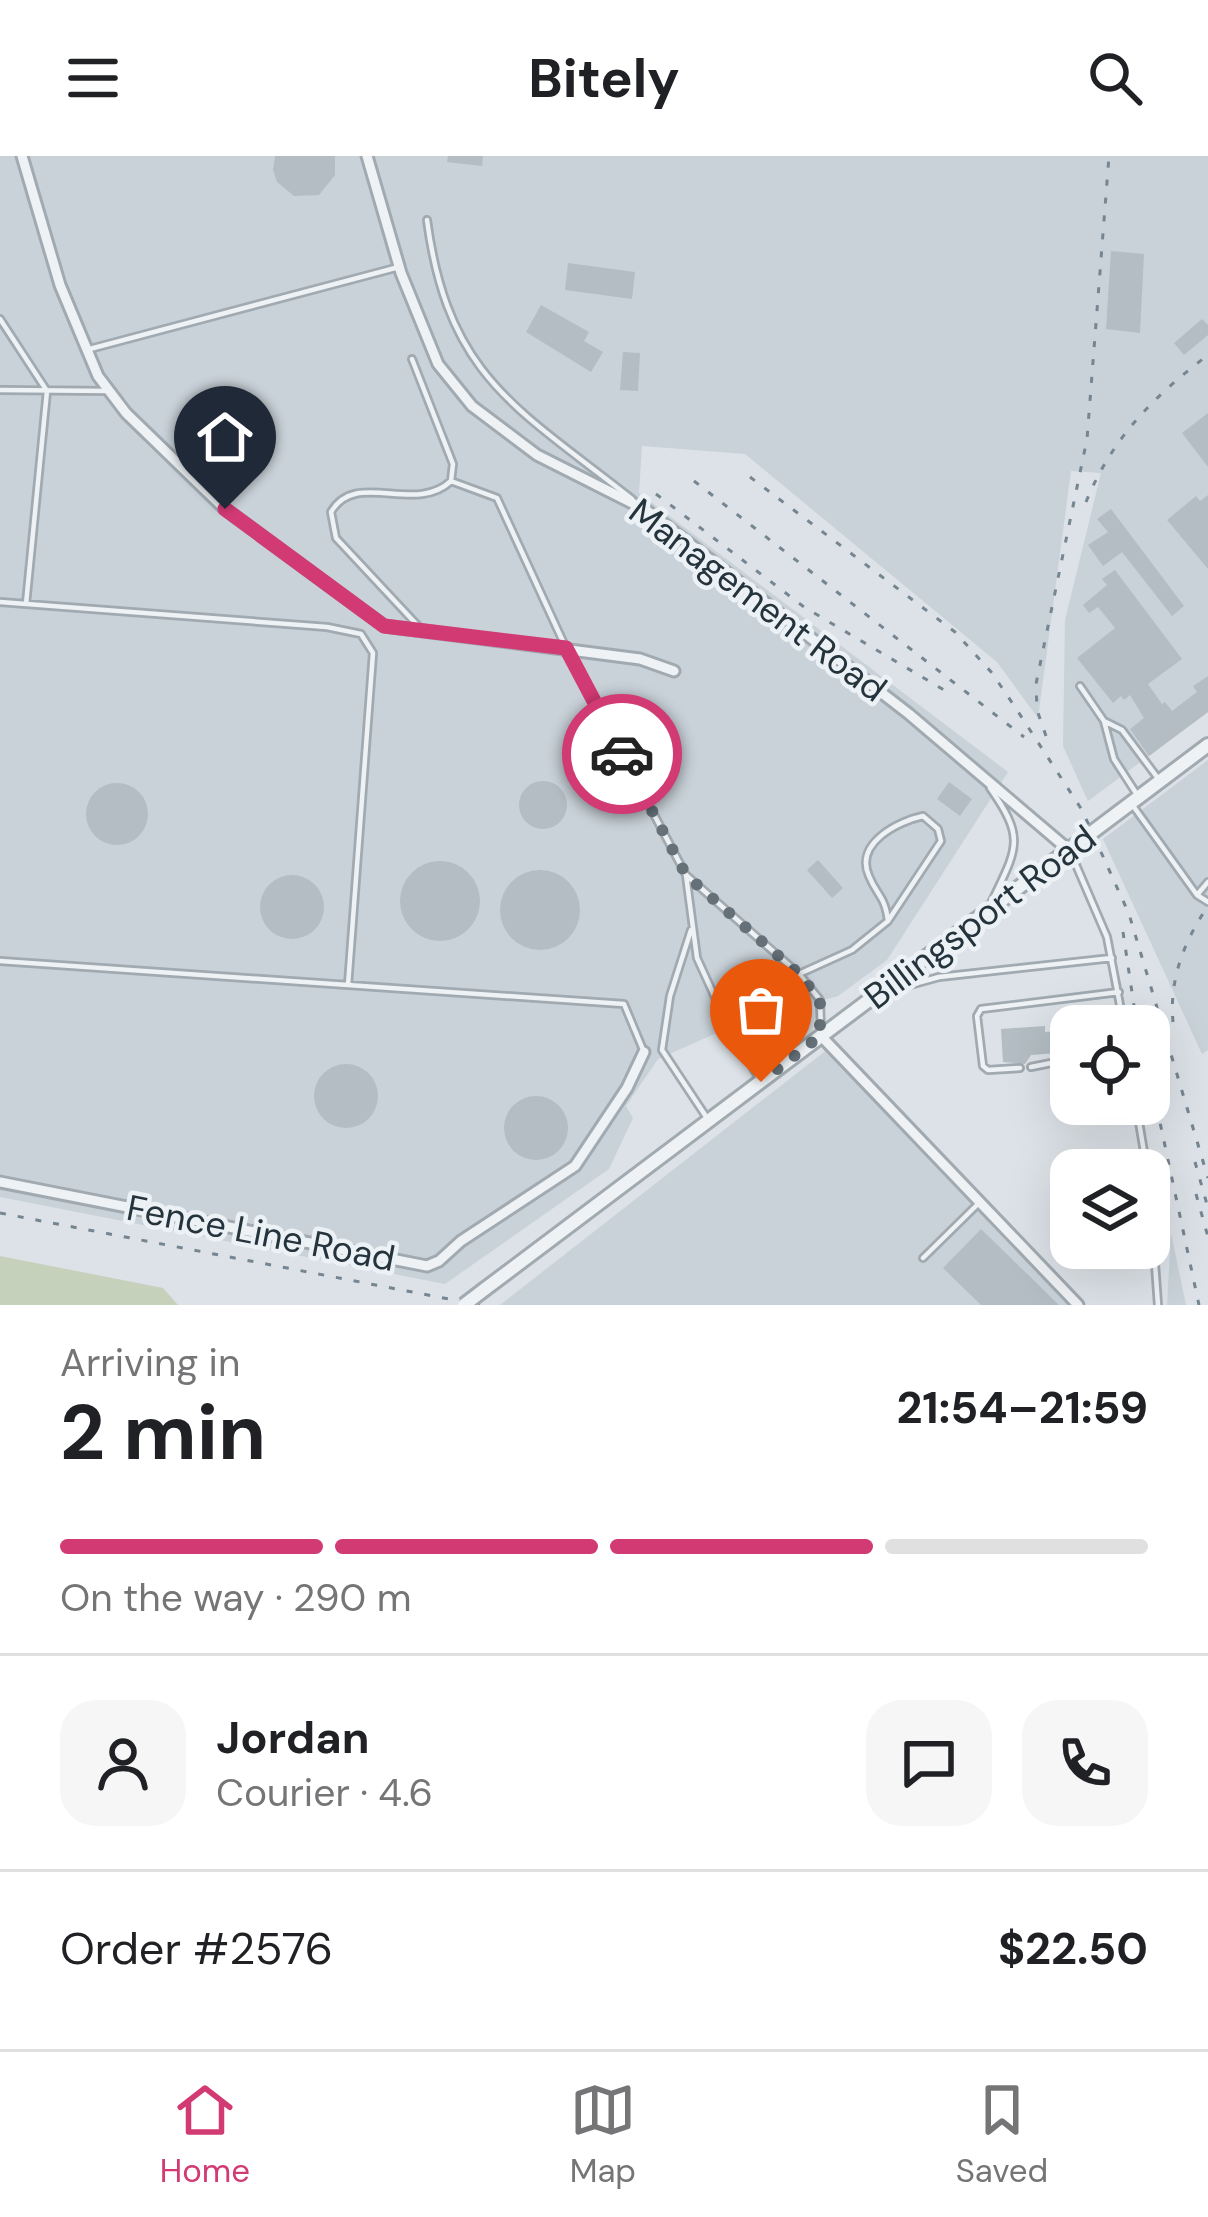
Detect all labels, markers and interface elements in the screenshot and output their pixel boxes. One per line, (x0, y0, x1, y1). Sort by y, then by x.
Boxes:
text: Bitely (528, 43, 680, 114)
icon: menu (60, 45, 126, 111)
icon: search (1082, 45, 1148, 111)
pin (174, 386, 276, 509)
icon: home (192, 404, 258, 470)
street label: Management Road (620, 488, 896, 712)
courier (562, 694, 682, 814)
icon: car (589, 721, 655, 787)
street label: Billingsport Road (855, 814, 1105, 1020)
pin (710, 959, 812, 1082)
icon: bag (728, 977, 794, 1043)
map controls (1050, 1005, 1170, 1269)
button: locate (1050, 1005, 1170, 1125)
button: layers (1050, 1149, 1170, 1269)
street label: Fence Line Road (123, 1184, 399, 1282)
text: Arriving in (60, 1337, 240, 1388)
text: 21:54–21:59 (896, 1378, 1148, 1437)
text: 2 min (60, 1382, 266, 1483)
text: On the way · 290 m (60, 1572, 411, 1623)
button: person (60, 1700, 186, 1826)
button: chat (866, 1700, 992, 1826)
button: phone (1022, 1700, 1148, 1826)
text: Jordan (216, 1708, 369, 1767)
text: Courier · 4.6 (216, 1767, 433, 1818)
text: Order #2576 (60, 1919, 333, 1978)
text: $22.50 (998, 1919, 1148, 1978)
tab: Home (160, 2077, 250, 2192)
tab: Map (570, 2077, 636, 2192)
tab: Saved (956, 2077, 1048, 2192)

